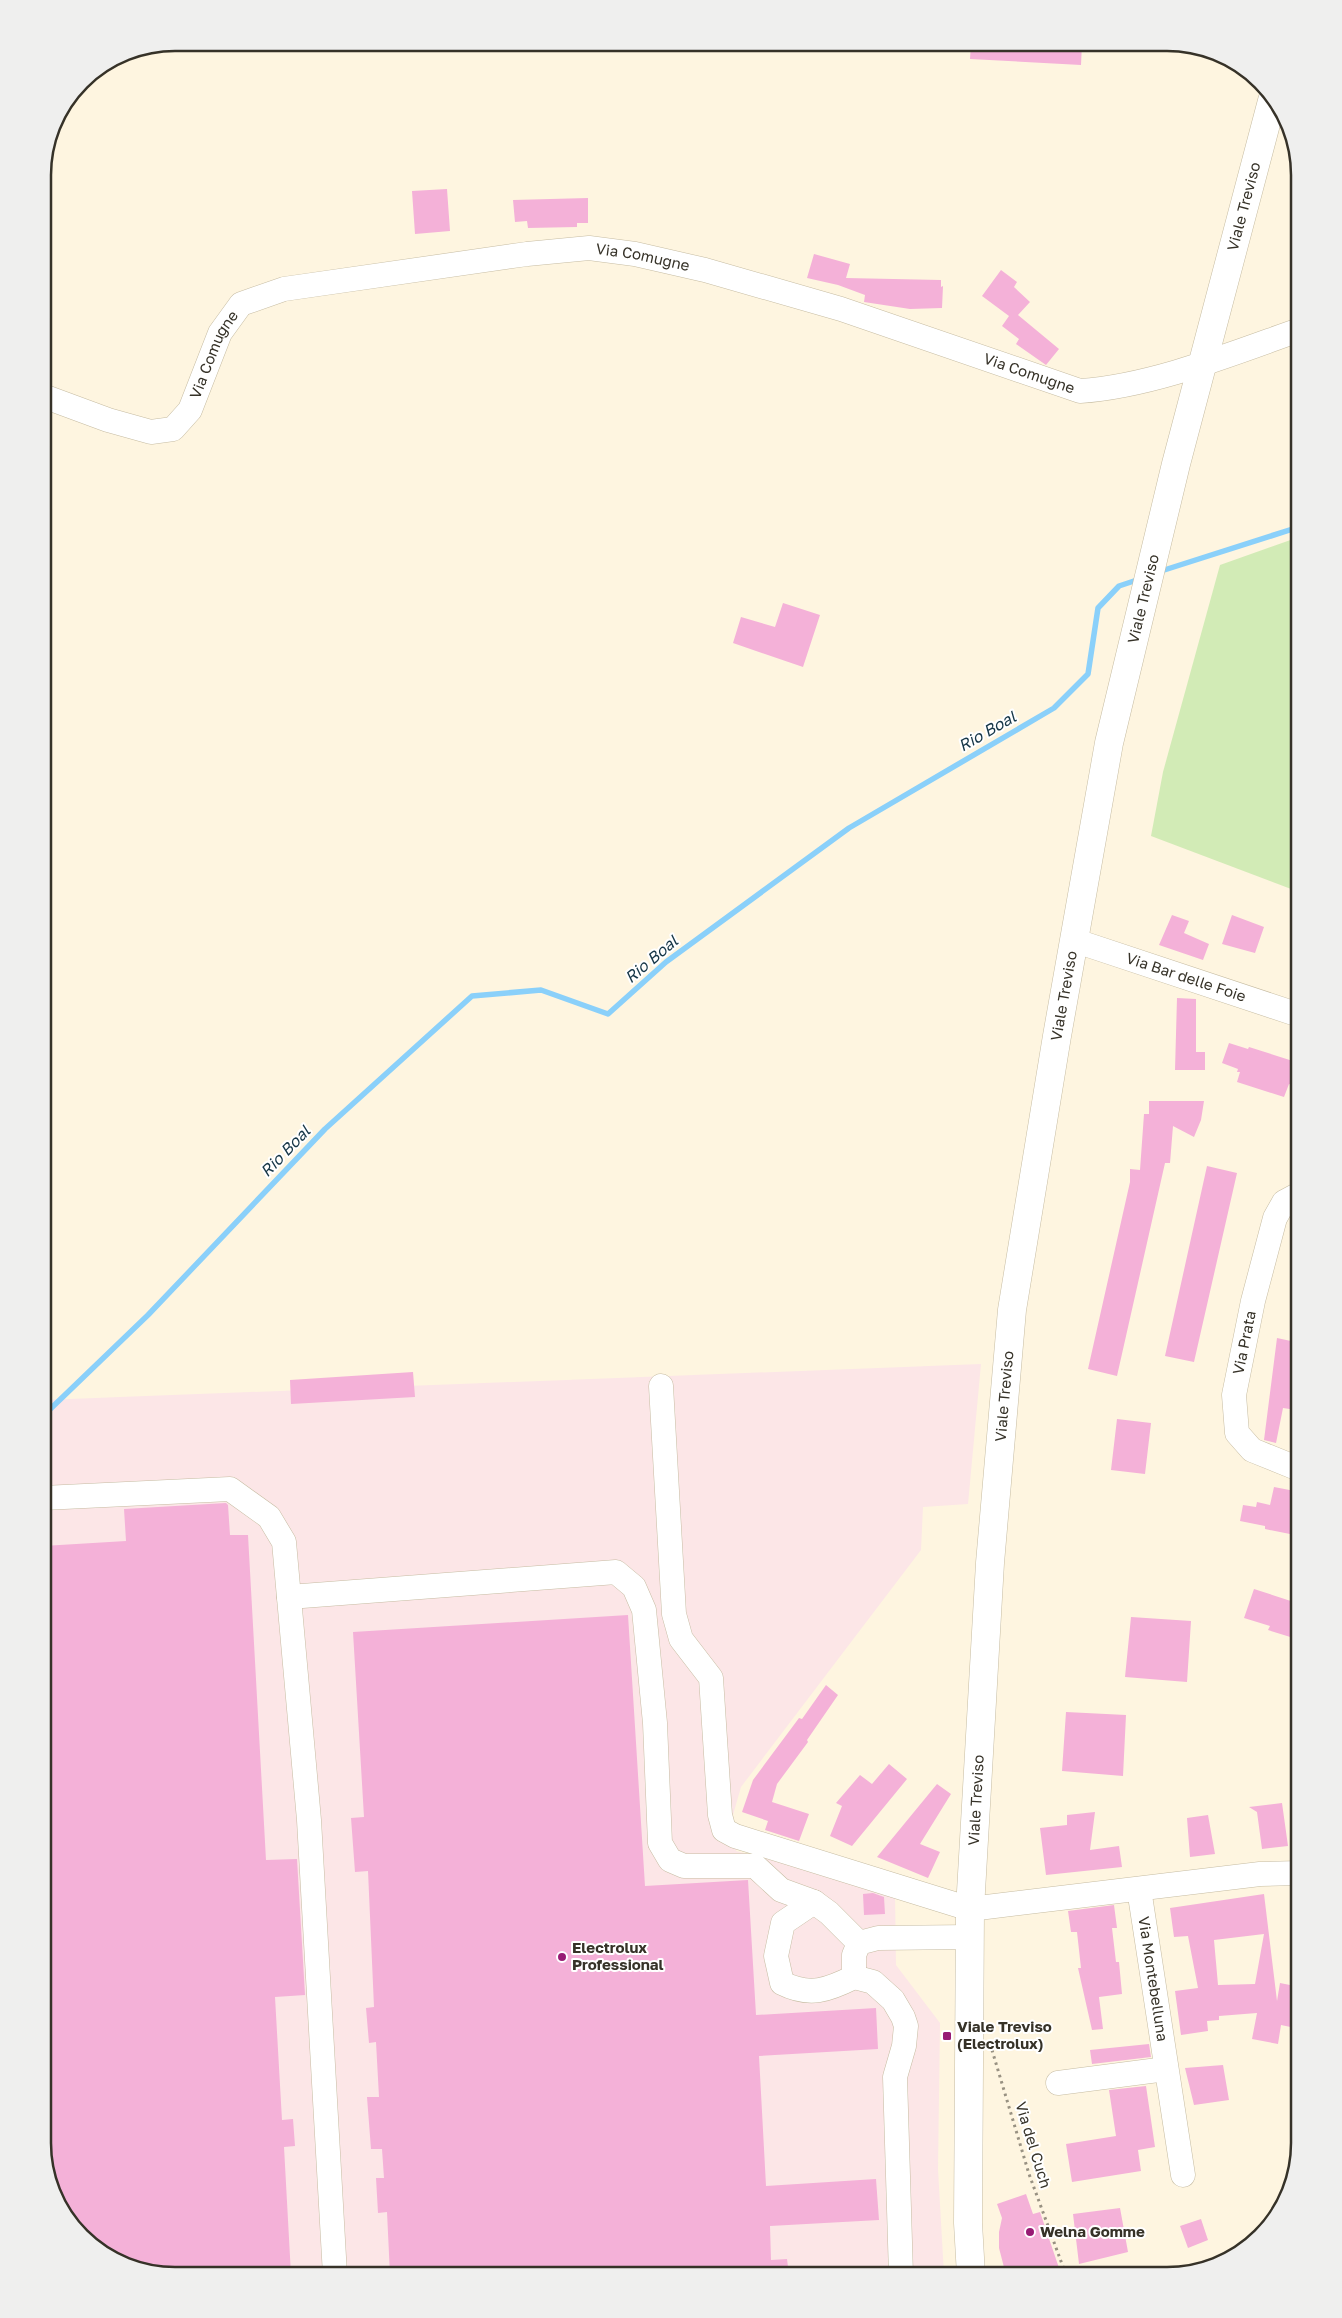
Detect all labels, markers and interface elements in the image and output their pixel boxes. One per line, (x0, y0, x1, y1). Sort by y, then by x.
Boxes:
street label: Viale Treviso (1223, 160, 1263, 253)
street label: Via Comugne (595, 239, 692, 274)
street label: Via Comugne (185, 306, 241, 401)
street label: Via Comugne (982, 349, 1078, 397)
street label: Viale Treviso (1123, 552, 1162, 645)
water label: Rio Boal (955, 706, 1020, 755)
water label: Rio Boal (620, 930, 682, 987)
street label: Via Bar delle Foie (1124, 948, 1249, 1005)
street label: Viale Treviso (1046, 949, 1080, 1042)
water label: Rio Boal (256, 1121, 315, 1181)
street label: Via Prata (1228, 1309, 1259, 1376)
street label: Viale Treviso (991, 1350, 1016, 1442)
street label: Viale Treviso (964, 1754, 987, 1846)
street label: Via Montebelluna (1135, 1915, 1172, 2043)
place label: Electrolux Professional (572, 1938, 664, 1973)
marker: Electrolux Professional (556, 1951, 568, 1963)
place label: Viale Treviso (Electrolux) (957, 2017, 1052, 2052)
marker: Viale Treviso (Electrolux) (941, 2030, 953, 2042)
street label: Via del Cuch (1012, 2099, 1056, 2190)
place label: Welna Gomme (1040, 2222, 1145, 2240)
marker: Welna Gomme (1024, 2226, 1036, 2238)

